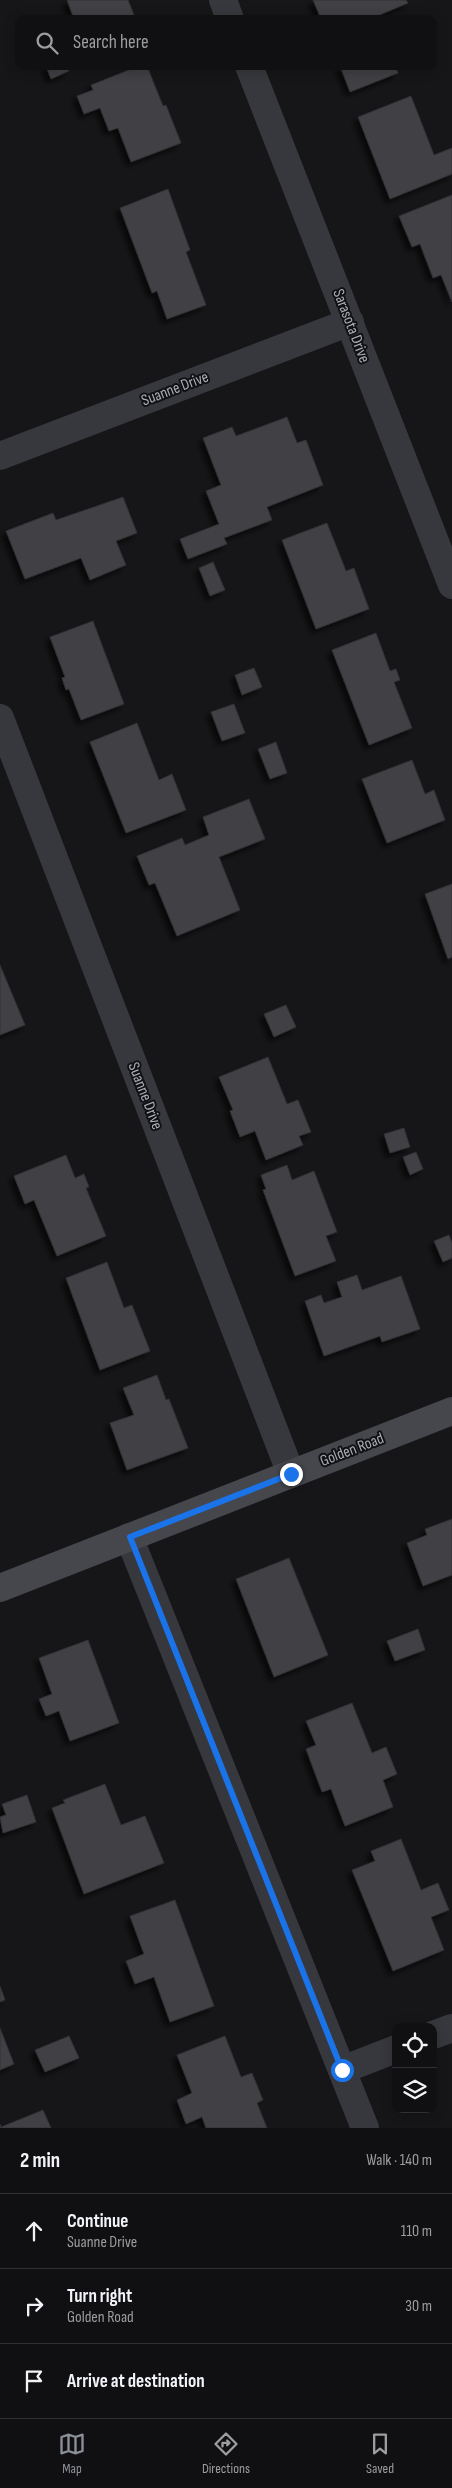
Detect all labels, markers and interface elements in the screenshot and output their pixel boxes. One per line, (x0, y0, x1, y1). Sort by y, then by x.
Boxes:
search box (15, 15, 437, 70)
icon: search (33, 29, 61, 57)
text: Search here (73, 31, 149, 54)
street label: Sarasota Drive (328, 286, 374, 366)
street label: Suanne Drive (139, 368, 211, 410)
street label: Suanne Drive (124, 1060, 166, 1132)
street label: Golden Road (317, 1429, 387, 1471)
route end (280, 1463, 303, 1486)
map controls (392, 2023, 437, 2113)
button: locate (392, 2023, 437, 2068)
route start (331, 2059, 354, 2082)
button: layers (392, 2068, 437, 2113)
text: 2 min (20, 2148, 60, 2173)
text: Walk · 140 m (366, 2151, 432, 2170)
text: Continue (67, 2210, 128, 2233)
icon: ahead (20, 2217, 48, 2245)
text: 110 m (401, 2222, 432, 2241)
text: Suanne Drive (67, 2233, 137, 2252)
text: Turn right (67, 2285, 132, 2308)
icon: right (20, 2292, 48, 2320)
text: 30 m (405, 2297, 432, 2316)
text: Golden Road (67, 2308, 134, 2327)
icon: arrive (20, 2367, 48, 2395)
text: Arrive at destination (67, 2370, 205, 2393)
tab: Map (58, 2430, 86, 2477)
tab: Directions (202, 2430, 250, 2477)
tab: Saved (366, 2430, 394, 2477)

